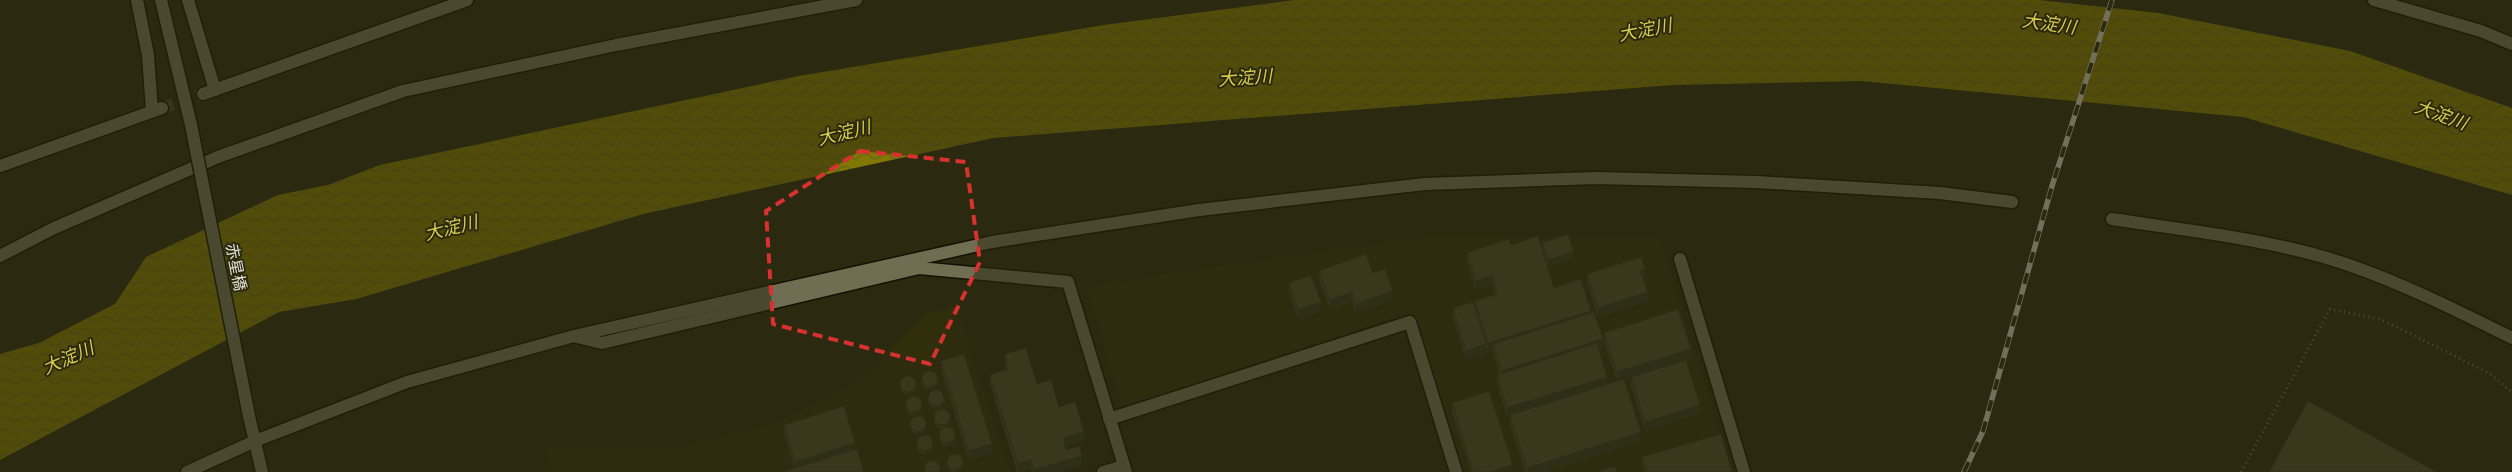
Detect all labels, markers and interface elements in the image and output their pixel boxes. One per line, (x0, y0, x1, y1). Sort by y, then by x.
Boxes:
water label: 大淀川 (2021, 9, 2079, 39)
water label: 大淀川 (1616, 14, 1676, 46)
water label: 大淀川 (1217, 65, 1275, 91)
water label: 大淀川 (2412, 95, 2472, 135)
water label: 大淀川 (815, 115, 875, 150)
water label: 大淀川 (422, 210, 482, 245)
street label: 赤星橋 (222, 242, 250, 292)
water label: 大淀川 (39, 336, 99, 379)

